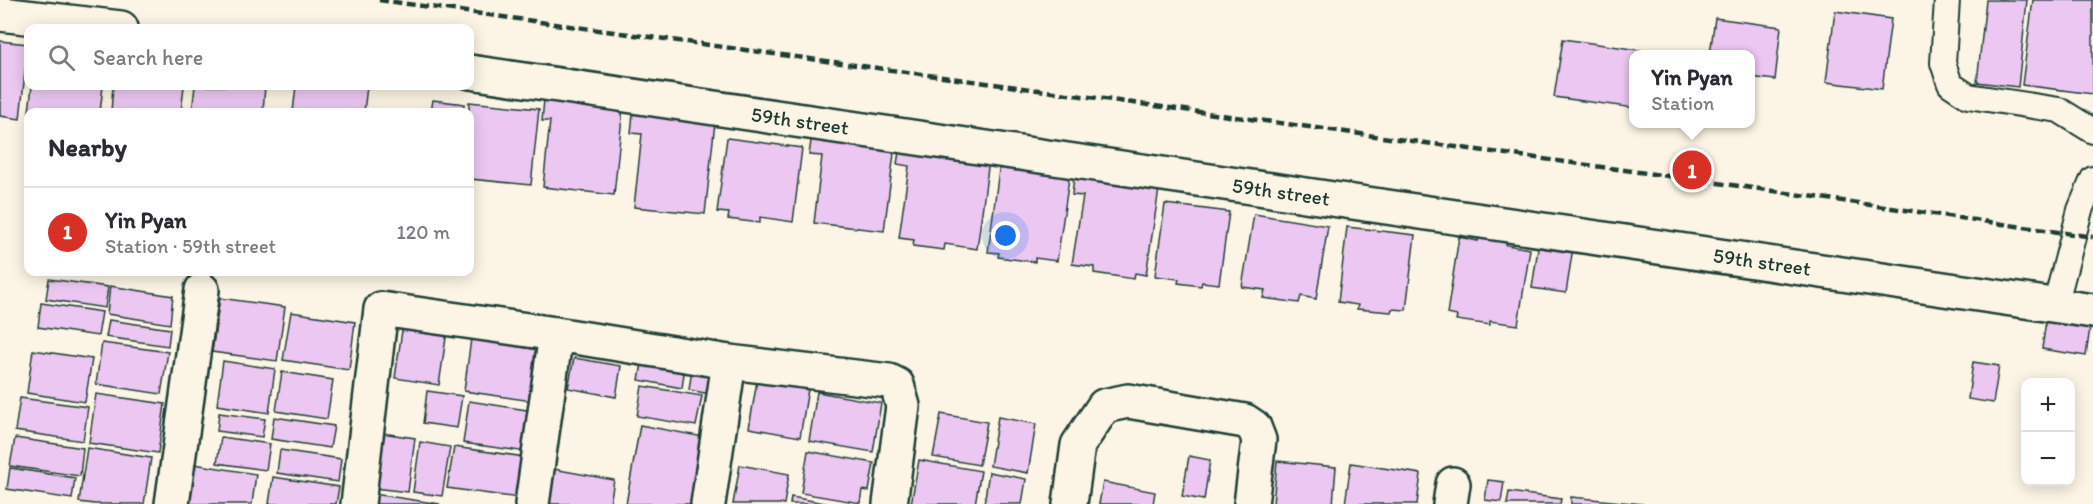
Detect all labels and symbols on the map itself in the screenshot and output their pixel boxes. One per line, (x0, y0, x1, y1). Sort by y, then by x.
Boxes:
street label: 59th street (750, 101, 851, 140)
pin: 1 (1672, 148, 1712, 192)
street label: 59th street (1231, 172, 1332, 211)
your location (991, 221, 1020, 250)
street label: 59th street (1712, 242, 1813, 281)

